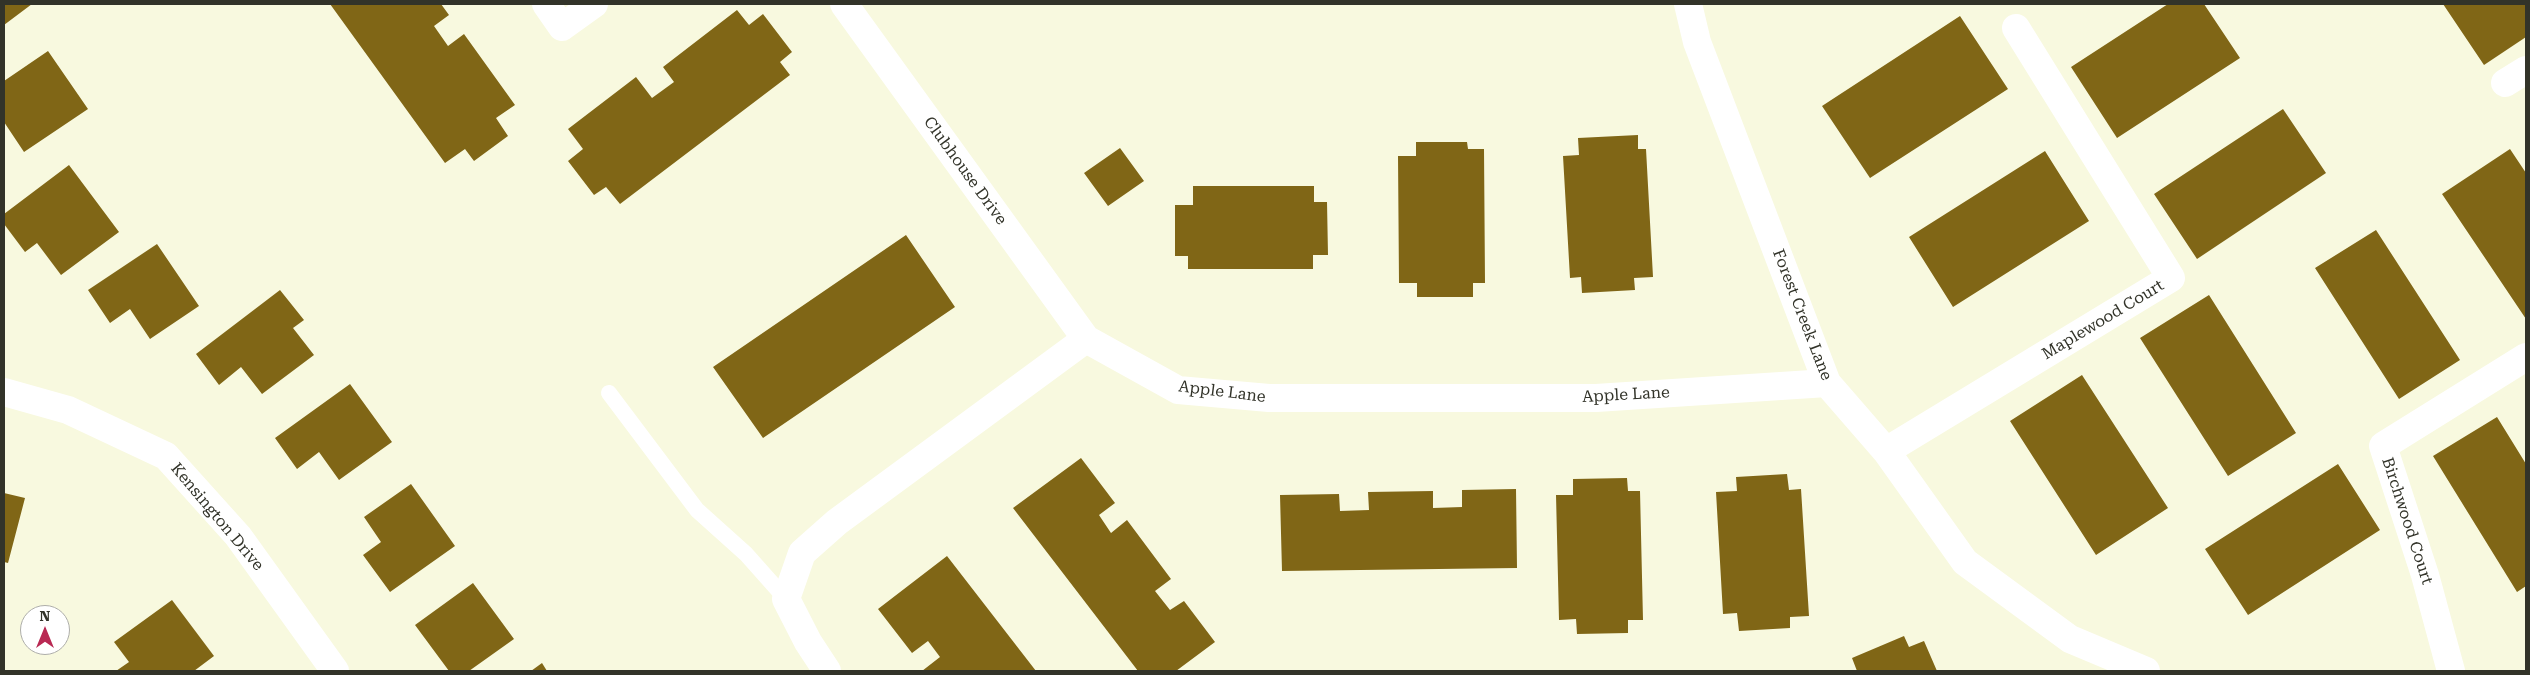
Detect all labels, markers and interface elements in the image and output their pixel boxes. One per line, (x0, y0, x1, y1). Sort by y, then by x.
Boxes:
street label: Clubhouse Drive (919, 113, 1011, 229)
street label: Forest Creek Lane (1768, 247, 1836, 383)
street label: Maplewood Court (2039, 276, 2167, 364)
street label: Apple Lane (1177, 377, 1267, 407)
street label: Apple Lane (1582, 383, 1670, 407)
street label: Birchwood Court (2377, 455, 2437, 587)
street label: Kensington Drive (166, 459, 268, 575)
north arrow (20, 605, 70, 655)
text: N (40, 608, 50, 624)

